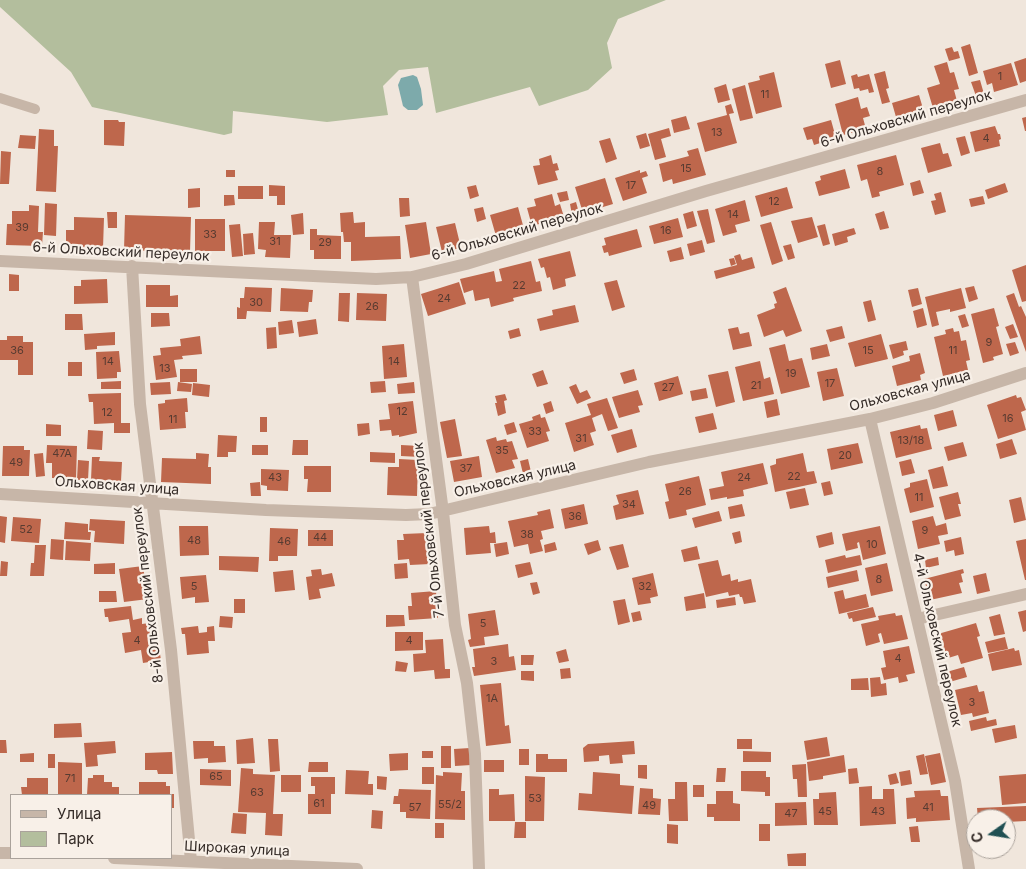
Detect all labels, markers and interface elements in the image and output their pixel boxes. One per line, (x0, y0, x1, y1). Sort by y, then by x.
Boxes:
house number: 1 (998, 70, 1002, 84)
street label: 6-й Ольховский переулок (818, 86, 994, 152)
house number: 11 (761, 88, 769, 102)
house number: 13 (711, 126, 723, 140)
house number: 4 (982, 132, 990, 146)
house number: 15 (680, 162, 692, 176)
house number: 8 (877, 165, 883, 179)
house number: 17 (626, 179, 636, 193)
house number: 12 (768, 195, 780, 209)
street label: 6-й Ольховский переулок (429, 199, 605, 265)
house number: 14 (727, 208, 739, 222)
house number: 39 (15, 221, 29, 235)
house number: 16 (660, 224, 672, 238)
house number: 33 (203, 228, 217, 242)
house number: 31 (269, 235, 281, 249)
house number: 29 (318, 236, 332, 250)
street label: 6-й Ольховский переулок (32, 239, 210, 265)
house number: 22 (512, 279, 526, 293)
house number: 24 (437, 292, 451, 306)
house number: 30 (249, 296, 263, 310)
house number: 26 (365, 300, 379, 314)
house number: 9 (986, 336, 992, 350)
house number: 36 (10, 344, 24, 358)
house number: 15 (862, 344, 874, 358)
house number: 11 (949, 344, 957, 358)
house number: 14 (102, 355, 114, 369)
house number: 14 (388, 355, 400, 369)
house number: 13 (159, 362, 171, 376)
house number: 19 (785, 367, 797, 381)
street label: Ольховская улица (848, 367, 972, 415)
house number: 17 (825, 377, 835, 391)
house number: 21 (750, 379, 762, 393)
house number: 27 (662, 381, 674, 395)
house number: 12 (396, 405, 408, 419)
house number: 12 (101, 406, 113, 420)
house number: 16 (1002, 412, 1014, 426)
house number: 11 (169, 413, 177, 427)
house number: 33 (528, 425, 542, 439)
house number: 31 (575, 432, 587, 446)
house number: 13/18 (898, 434, 924, 448)
street label: 7-й Ольховский переулок (410, 441, 448, 619)
house number: 35 (495, 444, 509, 458)
house number: 47А (52, 447, 72, 461)
house number: 20 (838, 449, 852, 463)
house number: 49 (9, 456, 23, 470)
street label: Ольховская улица (452, 457, 578, 501)
house number: 37 (459, 462, 473, 476)
house number: 22 (787, 470, 801, 484)
house number: 43 (268, 471, 282, 485)
house number: 24 (737, 471, 751, 485)
street label: Ольховская улица (54, 473, 180, 499)
house number: 26 (678, 485, 692, 499)
house number: 11 (915, 491, 923, 505)
house number: 34 (622, 498, 636, 512)
street label: 8-й Ольховский переулок (129, 506, 167, 684)
house number: 36 (568, 510, 582, 524)
house number: 52 (19, 523, 33, 537)
house number: 9 (922, 524, 928, 538)
house number: 38 (520, 528, 534, 542)
house number: 44 (313, 531, 327, 545)
house number: 48 (187, 534, 201, 548)
house number: 46 (277, 535, 291, 549)
house number: 10 (866, 538, 878, 552)
street label: 4-й Ольховский переулок (909, 551, 965, 729)
house number: 8 (876, 573, 882, 587)
house number: 5 (191, 580, 197, 594)
house number: 32 (638, 580, 652, 594)
house number: 5 (480, 617, 486, 631)
house number: 4 (133, 634, 141, 648)
house number: 4 (405, 634, 413, 648)
house number: 4 (894, 652, 902, 666)
house number: 3 (491, 655, 497, 669)
house number: 1А (486, 692, 498, 706)
house number: 3 (969, 696, 975, 710)
house number: 65 (209, 770, 223, 784)
house number: 71 (65, 772, 75, 786)
house number: 63 (250, 786, 264, 800)
house number: 53 (528, 792, 542, 806)
legend (10, 794, 172, 859)
house number: 61 (313, 797, 325, 811)
house number: 55/2 (438, 798, 462, 812)
house number: 49 (642, 799, 656, 813)
house number: 57 (409, 801, 421, 815)
house number: 41 (922, 801, 934, 815)
text: Улица (57, 804, 101, 823)
house number: 45 (818, 805, 832, 819)
house number: 43 (871, 805, 885, 819)
house number: 47 (784, 807, 798, 821)
north arrow (966, 809, 1016, 859)
text: Парк (57, 829, 94, 848)
text: С (967, 830, 986, 844)
street label: Широкая улица (184, 838, 290, 860)

